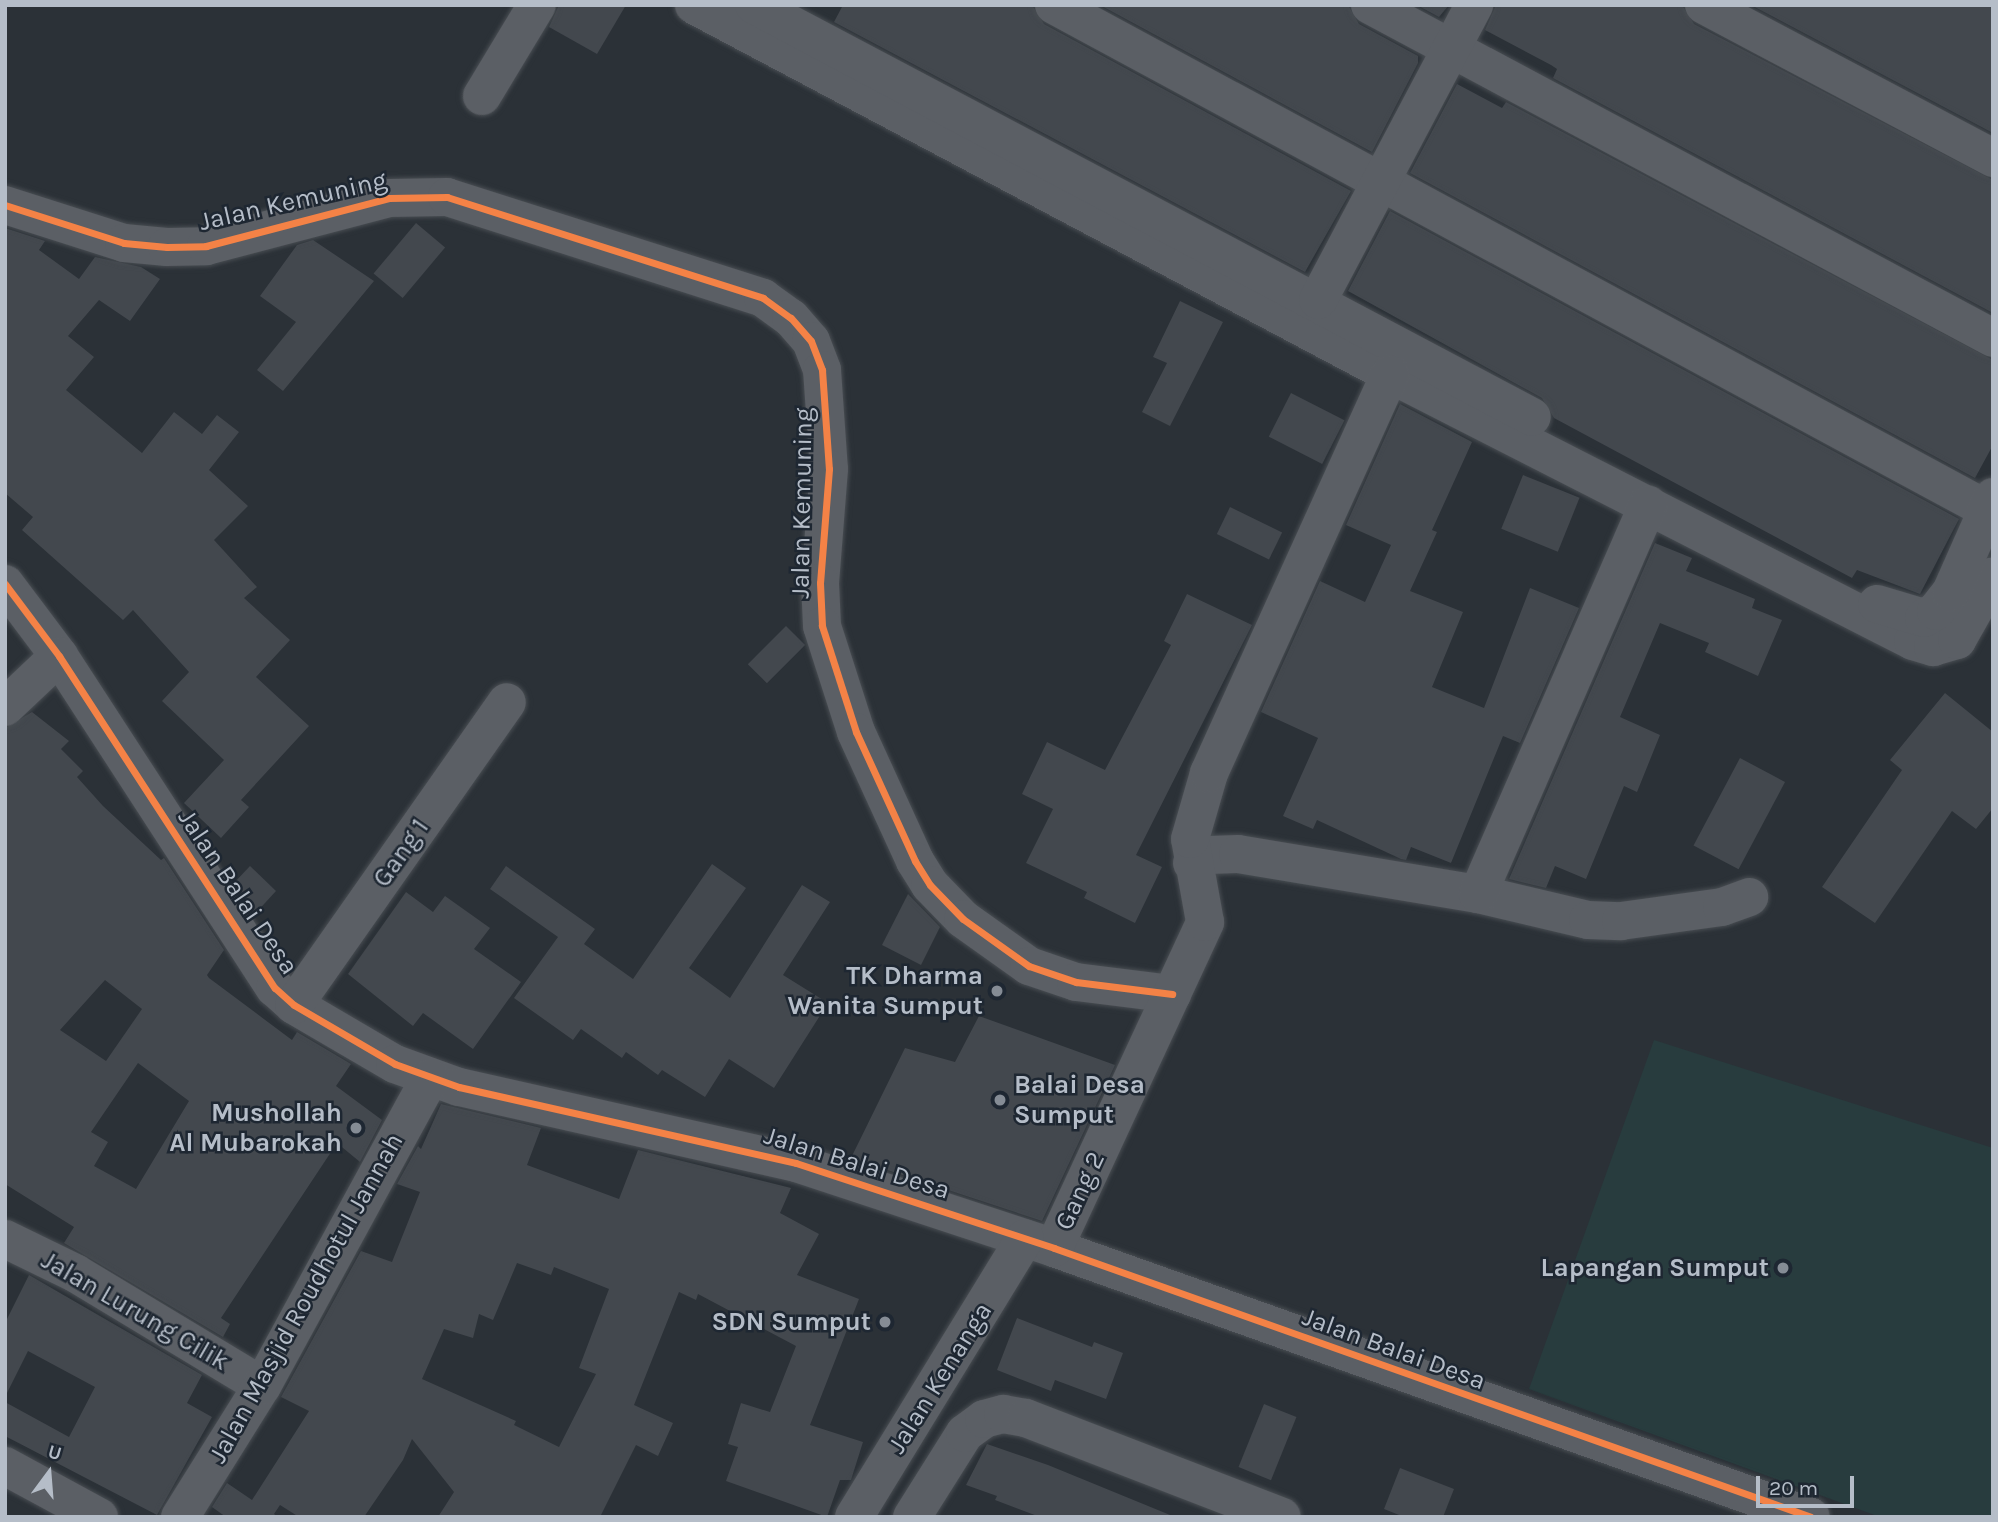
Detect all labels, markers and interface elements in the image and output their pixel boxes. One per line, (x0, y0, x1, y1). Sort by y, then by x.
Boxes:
street label: Jalan Kemuning (196, 164, 390, 238)
street label: Jalan Kemuning (785, 407, 819, 599)
street label: Jalan Balai Desa (171, 803, 305, 981)
street label: Gang 1 (366, 813, 436, 893)
place label: TK Dharma Wanita Sumput (787, 960, 983, 1021)
marker: TK Dharma Wanita Sumput (989, 983, 1005, 999)
place label: Balai Desa Sumput (1014, 1069, 1145, 1130)
marker: Balai Desa Sumput (992, 1092, 1008, 1108)
place label: Mushollah Al Mubarokah (169, 1097, 342, 1158)
marker: Mushollah Al Mubarokah (348, 1120, 364, 1136)
street label: Jalan Balai Desa (760, 1120, 954, 1206)
street label: Jalan Masjid Roudhotul Jannah (202, 1128, 410, 1468)
street label: Gang 2 (1048, 1147, 1112, 1235)
street label: Jalan Lurung Cilik (36, 1245, 234, 1377)
place label: Lapangan Sumput (1541, 1252, 1769, 1284)
marker: Lapangan Sumput (1775, 1260, 1791, 1276)
street label: Jalan Kenanga (881, 1297, 999, 1459)
street label: Jalan Balai Desa (1298, 1301, 1490, 1397)
place label: SDN Sumput (711, 1306, 871, 1338)
marker: SDN Sumput (877, 1314, 893, 1330)
north arrow (14, 1438, 84, 1508)
text: U (45, 1440, 64, 1465)
scale bar (1760, 1462, 1858, 1506)
text: 20 m (1769, 1476, 1818, 1500)

